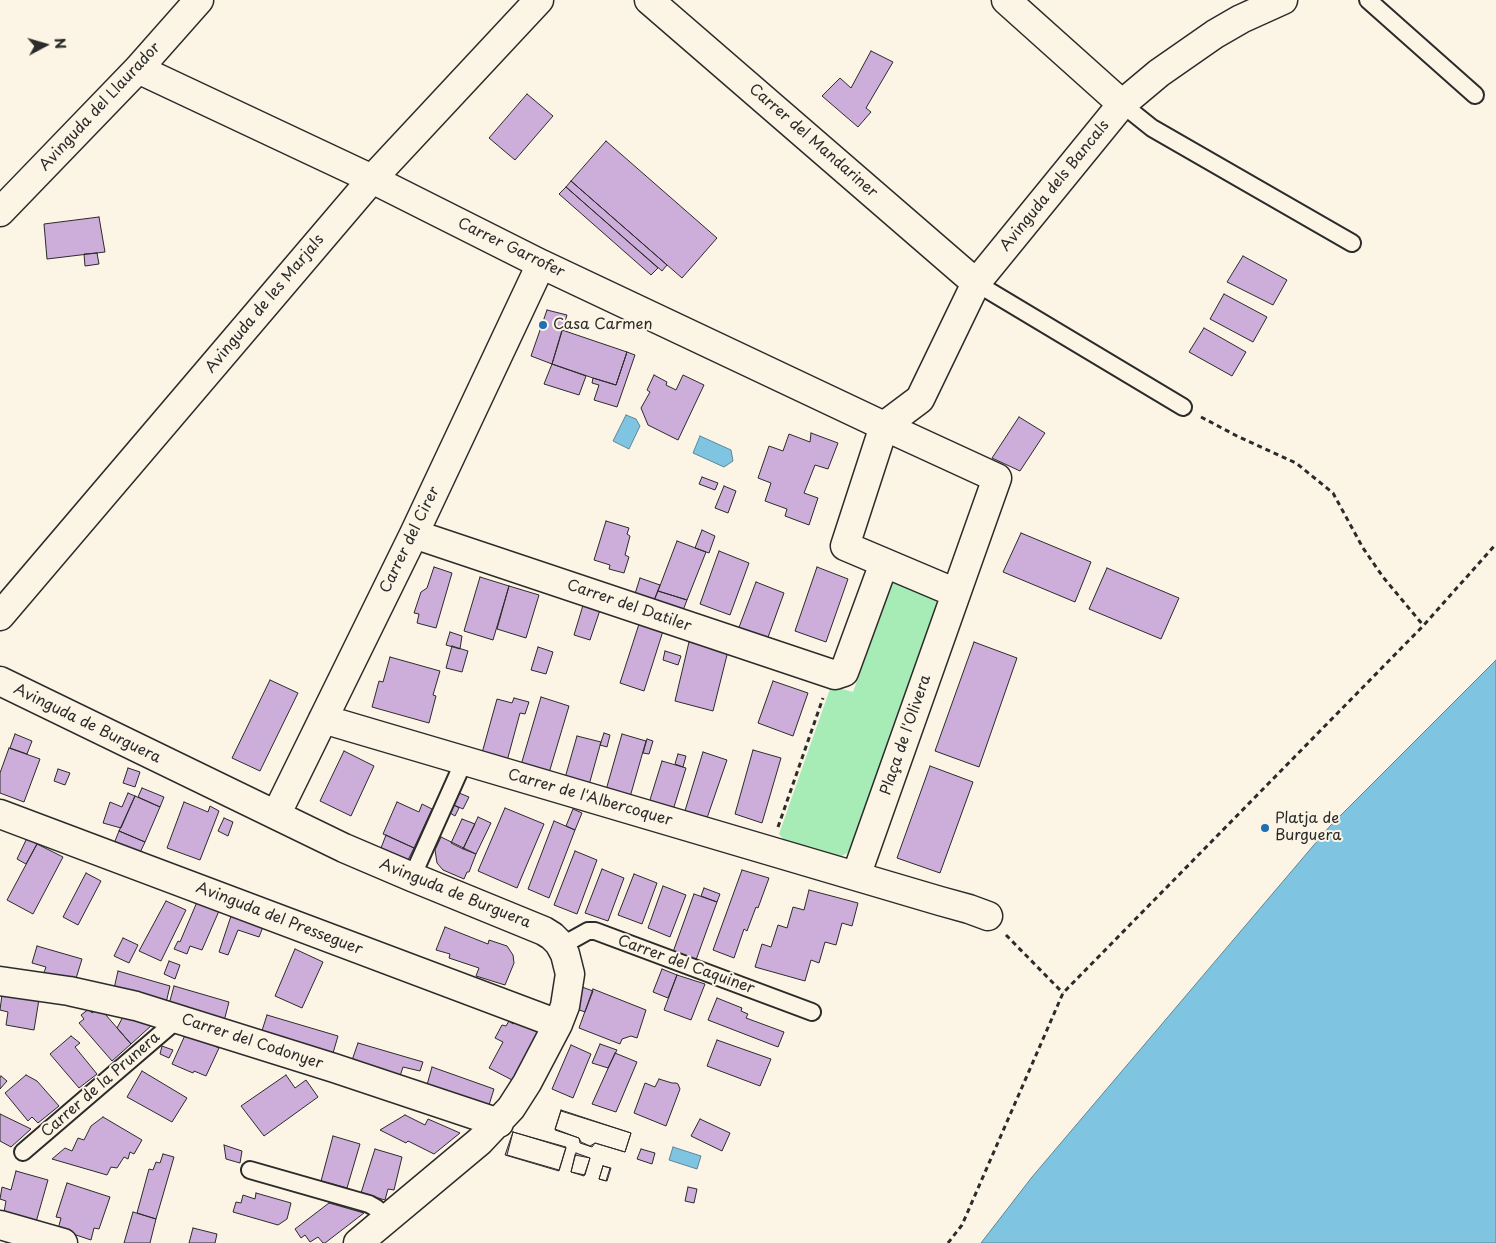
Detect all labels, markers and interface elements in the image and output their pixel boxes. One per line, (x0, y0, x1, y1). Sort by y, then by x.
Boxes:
north arrow (20, 20, 70, 70)
text: N (49, 37, 71, 50)
street label: Avinguda del Llaurador (36, 39, 164, 175)
street label: Carrer del Mandariner (745, 80, 881, 202)
street label: Avinguda dels Bancals (997, 117, 1113, 255)
street label: Carrer Garrofer (455, 214, 567, 282)
street label: Avinguda de les Marjals (202, 231, 328, 377)
place label: Casa Carmen (553, 316, 653, 334)
marker: Casa Carmen (537, 319, 549, 331)
street label: Carrer del Cirer (376, 484, 444, 596)
street label: Carrer del Datiler (564, 576, 694, 636)
street label: Plaça de l'Olivera (877, 673, 935, 797)
street label: Avinguda de Burguera (11, 681, 163, 767)
street label: Carrer de l'Albercoquer (506, 766, 674, 830)
place label: Platja de Burguera (1275, 810, 1341, 845)
marker: Platja de Burguera (1259, 822, 1271, 834)
street label: Avinguda de Burguera (377, 855, 533, 933)
street label: Avinguda del Presseguer (193, 879, 365, 959)
street label: Carrer del Caquiner (615, 932, 757, 998)
street label: Carrer del Codonyer (179, 1011, 325, 1073)
street label: Carrer de la Prunera (38, 1029, 164, 1141)

